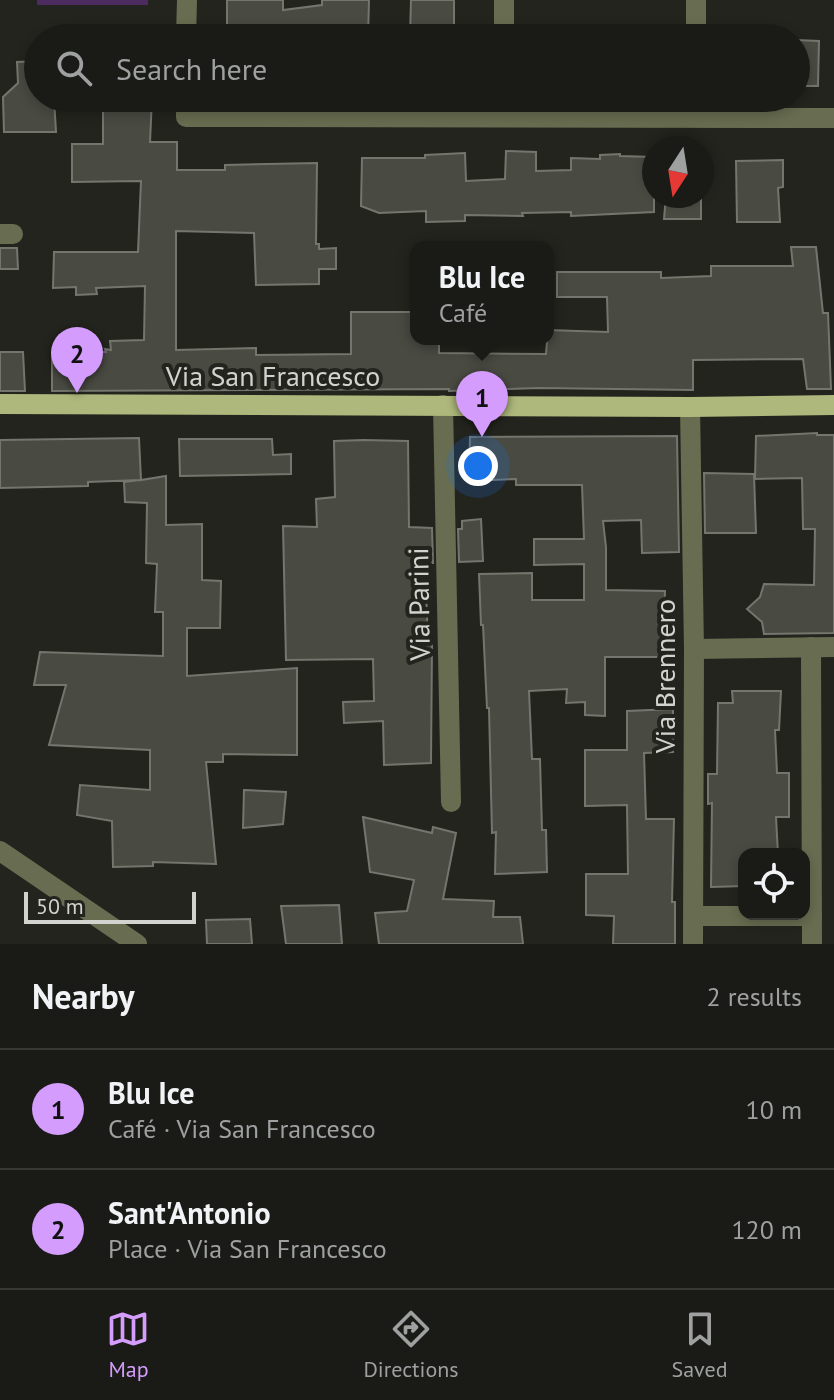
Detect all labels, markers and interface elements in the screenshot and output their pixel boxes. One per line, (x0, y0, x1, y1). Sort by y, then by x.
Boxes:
search box (24, 24, 810, 112)
icon: search (52, 46, 96, 90)
text: Search here (116, 49, 267, 88)
north arrow (642, 136, 714, 208)
popup (410, 241, 554, 345)
text: Blu Ice (439, 257, 525, 296)
text: Café (439, 296, 487, 329)
pin: 2 (51, 327, 103, 393)
street label: Via San Francesco (165, 357, 380, 394)
pin: 1 (456, 371, 508, 437)
your location (458, 446, 498, 486)
street label: Via Parini (399, 547, 438, 662)
street label: Via Brennero (646, 599, 683, 754)
map controls (738, 848, 810, 920)
button: locate (738, 848, 810, 920)
scale bar (24, 888, 196, 924)
text: 50 m (36, 892, 84, 920)
text: Nearby (32, 974, 134, 1018)
text: 2 results (707, 980, 802, 1013)
text: Blu Ice (108, 1073, 195, 1112)
text: 1 (51, 1093, 65, 1126)
text: 10 m (746, 1093, 802, 1126)
text: Café · Via San Francesco (108, 1112, 376, 1145)
text: Sant'Antonio (108, 1193, 271, 1232)
text: 2 (51, 1213, 65, 1246)
text: 120 m (731, 1213, 802, 1246)
text: Place · Via San Francesco (108, 1232, 387, 1265)
tab: Map (106, 1307, 150, 1383)
tab: Directions (363, 1307, 459, 1383)
tab: Saved (672, 1307, 727, 1383)

